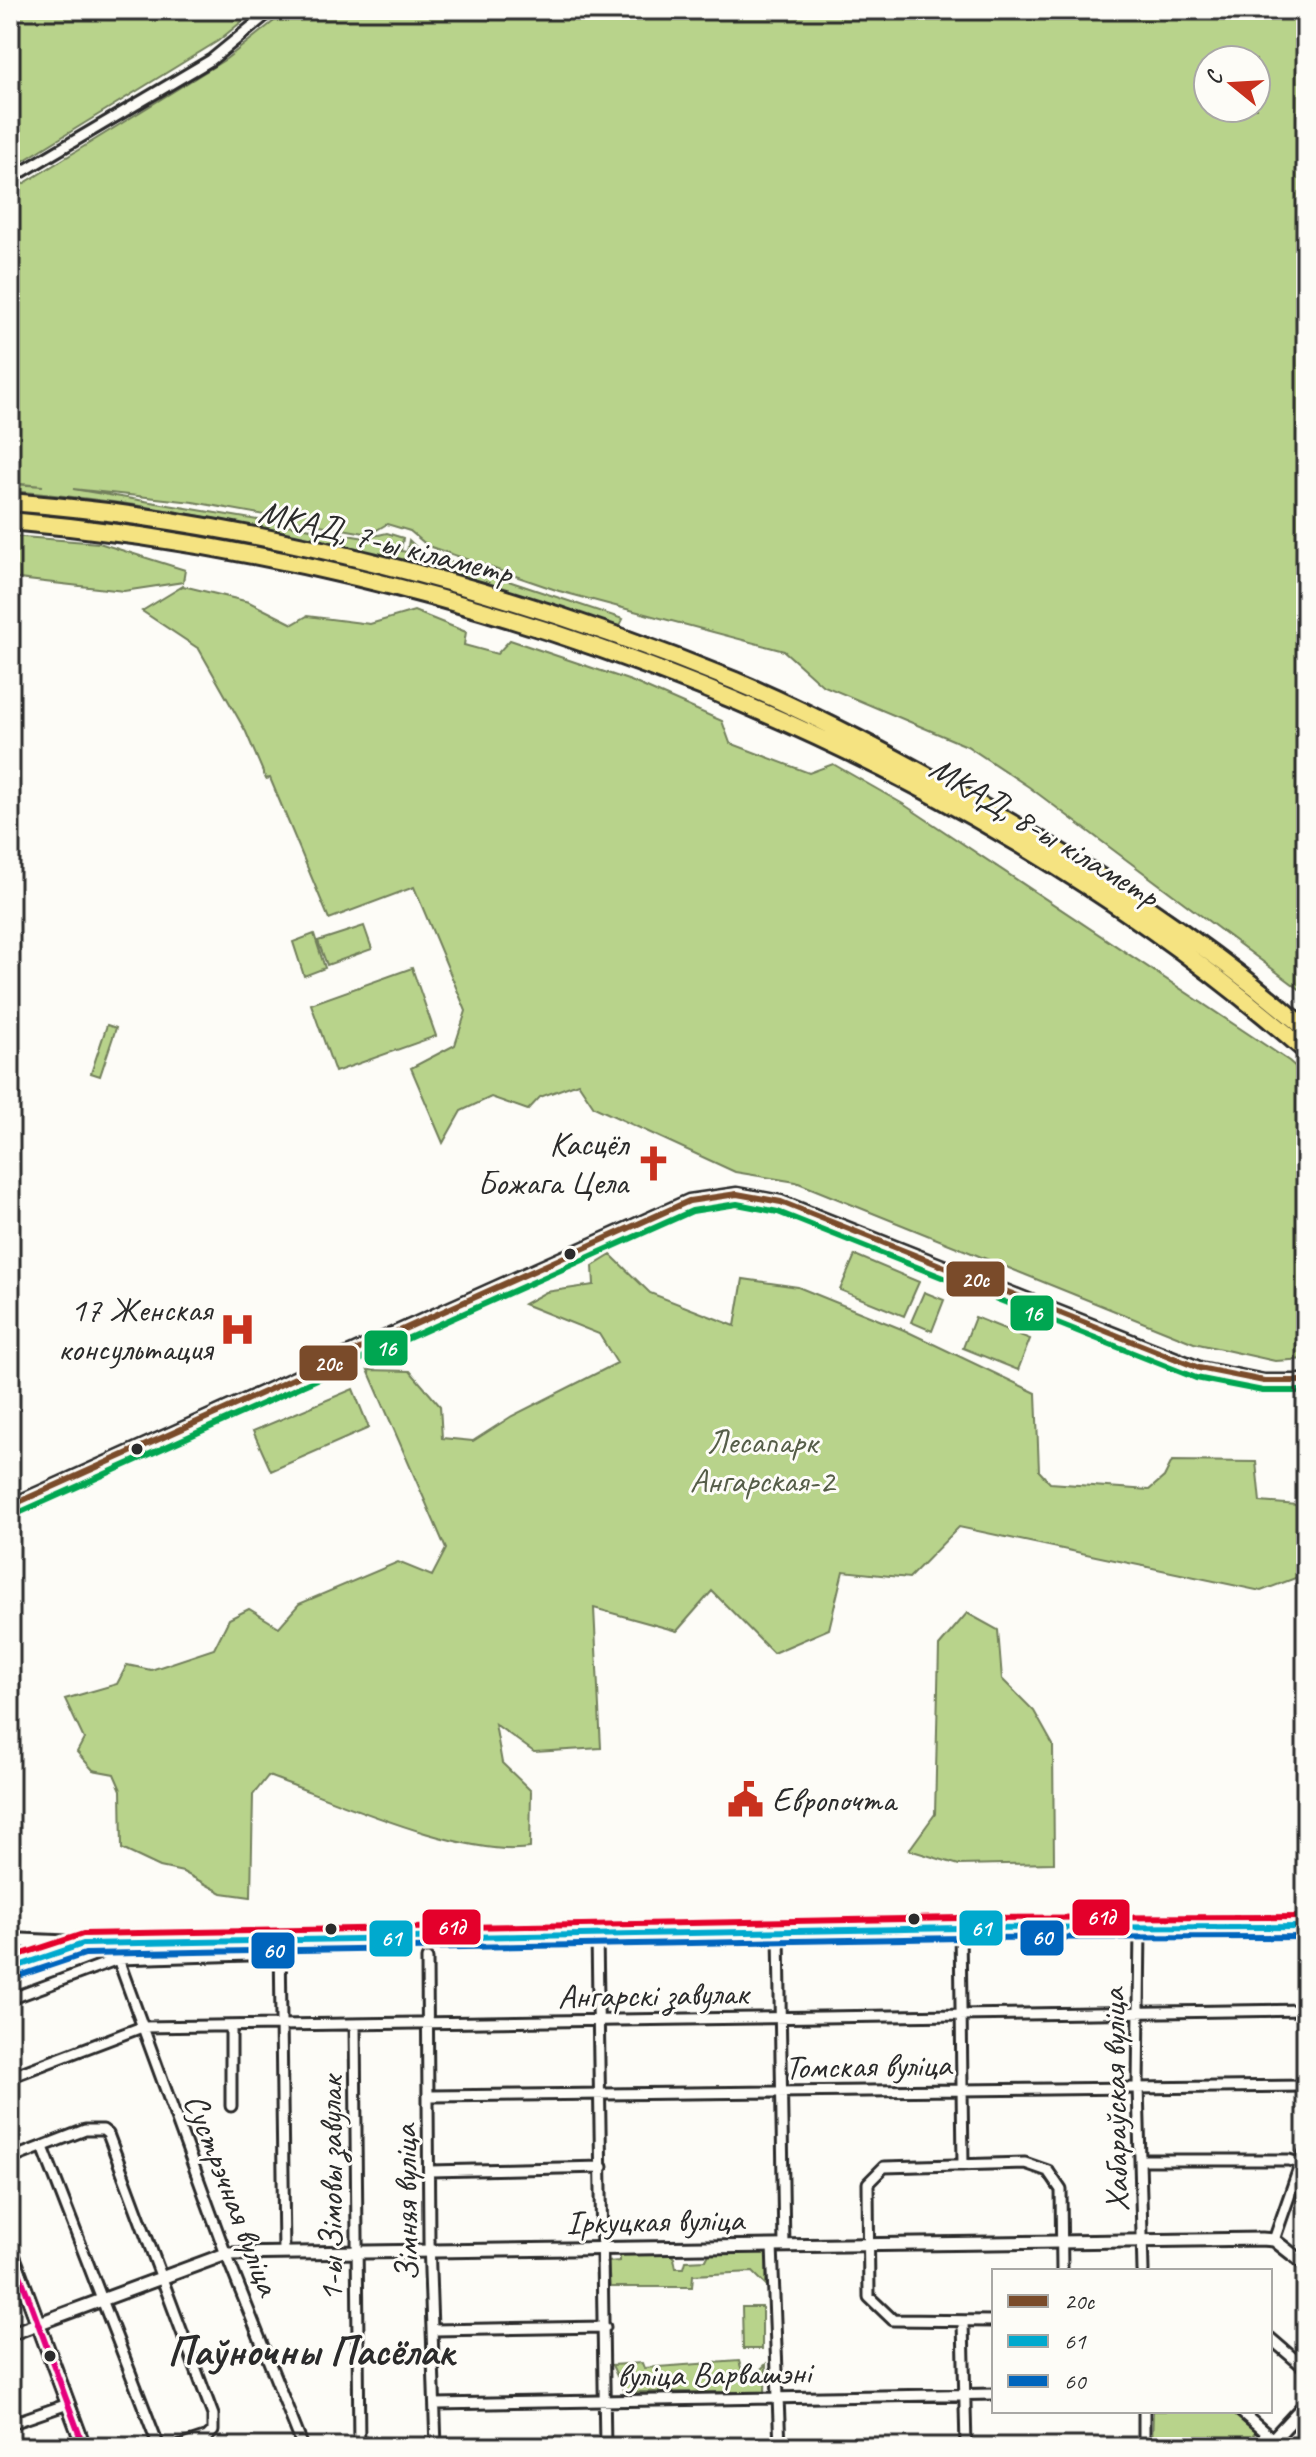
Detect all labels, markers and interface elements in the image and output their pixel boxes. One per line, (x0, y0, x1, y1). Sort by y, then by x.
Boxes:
north arrow (1192, 44, 1272, 124)
text: С (1199, 66, 1230, 88)
street label: МКАД, 7-ы кіламетр (255, 489, 519, 594)
street label: МКАД, 8-ы кіламетр (922, 746, 1169, 918)
place label: Касцёл Божага Цела (477, 1122, 630, 1204)
church icon: Касцёл Божага Цела (635, 1144, 673, 1182)
unlabelled marker (562, 1246, 578, 1262)
line badge: 20с (945, 1260, 1006, 1298)
text: 20с (961, 1266, 990, 1294)
place label: 17 Женская консультация (58, 1288, 214, 1370)
line badge: 16 (1009, 1294, 1055, 1332)
text: 16 (1022, 1300, 1044, 1328)
hospital icon: 17 Женская консультация (219, 1310, 257, 1348)
line badge: 16 (363, 1329, 409, 1367)
text: 16 (376, 1335, 398, 1363)
line badge: 20с (298, 1344, 359, 1382)
text: 20с (314, 1350, 343, 1378)
park label: Лесапарк Ангарская-2 (690, 1420, 837, 1502)
unlabelled marker (129, 1441, 145, 1457)
place label: Европочта (772, 1778, 898, 1821)
public building icon: Европочта (727, 1780, 765, 1818)
line badge: 61д (1071, 1898, 1131, 1937)
text: 61д (1087, 1904, 1118, 1932)
line badge: 61д (421, 1908, 482, 1946)
line badge: 61 (958, 1909, 1004, 1947)
unlabelled marker (906, 1911, 922, 1927)
text: 61д (437, 1914, 468, 1942)
text: 61 (971, 1915, 993, 1943)
line badge: 61 (368, 1919, 414, 1958)
line badge: 60 (1019, 1919, 1065, 1957)
unlabelled marker (323, 1921, 339, 1937)
text: 60 (1032, 1924, 1054, 1952)
text: 61 (381, 1925, 403, 1953)
line badge: 60 (250, 1931, 296, 1970)
text: 60 (263, 1937, 285, 1965)
street label: Ангарскі завулак (557, 1971, 752, 2018)
street label: Хабараўская вуліца (1091, 1986, 1138, 2212)
street label: Томская вуліца (784, 2043, 954, 2088)
street label: 1-ы Зімовы завулак (309, 2072, 352, 2302)
street label: Сустрэчная вуліца (174, 2088, 291, 2303)
street label: Зімняя вуліца (383, 2122, 428, 2282)
street label: Іркуцкая вуліца (566, 2197, 746, 2244)
legend (992, 2269, 1272, 2413)
text: 20с (1064, 2286, 1096, 2316)
district label: Паўночны Пасёлак (168, 2325, 458, 2378)
text: 61 (1064, 2326, 1087, 2356)
unlabelled marker (42, 2348, 58, 2364)
street label: вуліца Варвашэні (617, 2350, 815, 2397)
text: 60 (1064, 2366, 1088, 2396)

